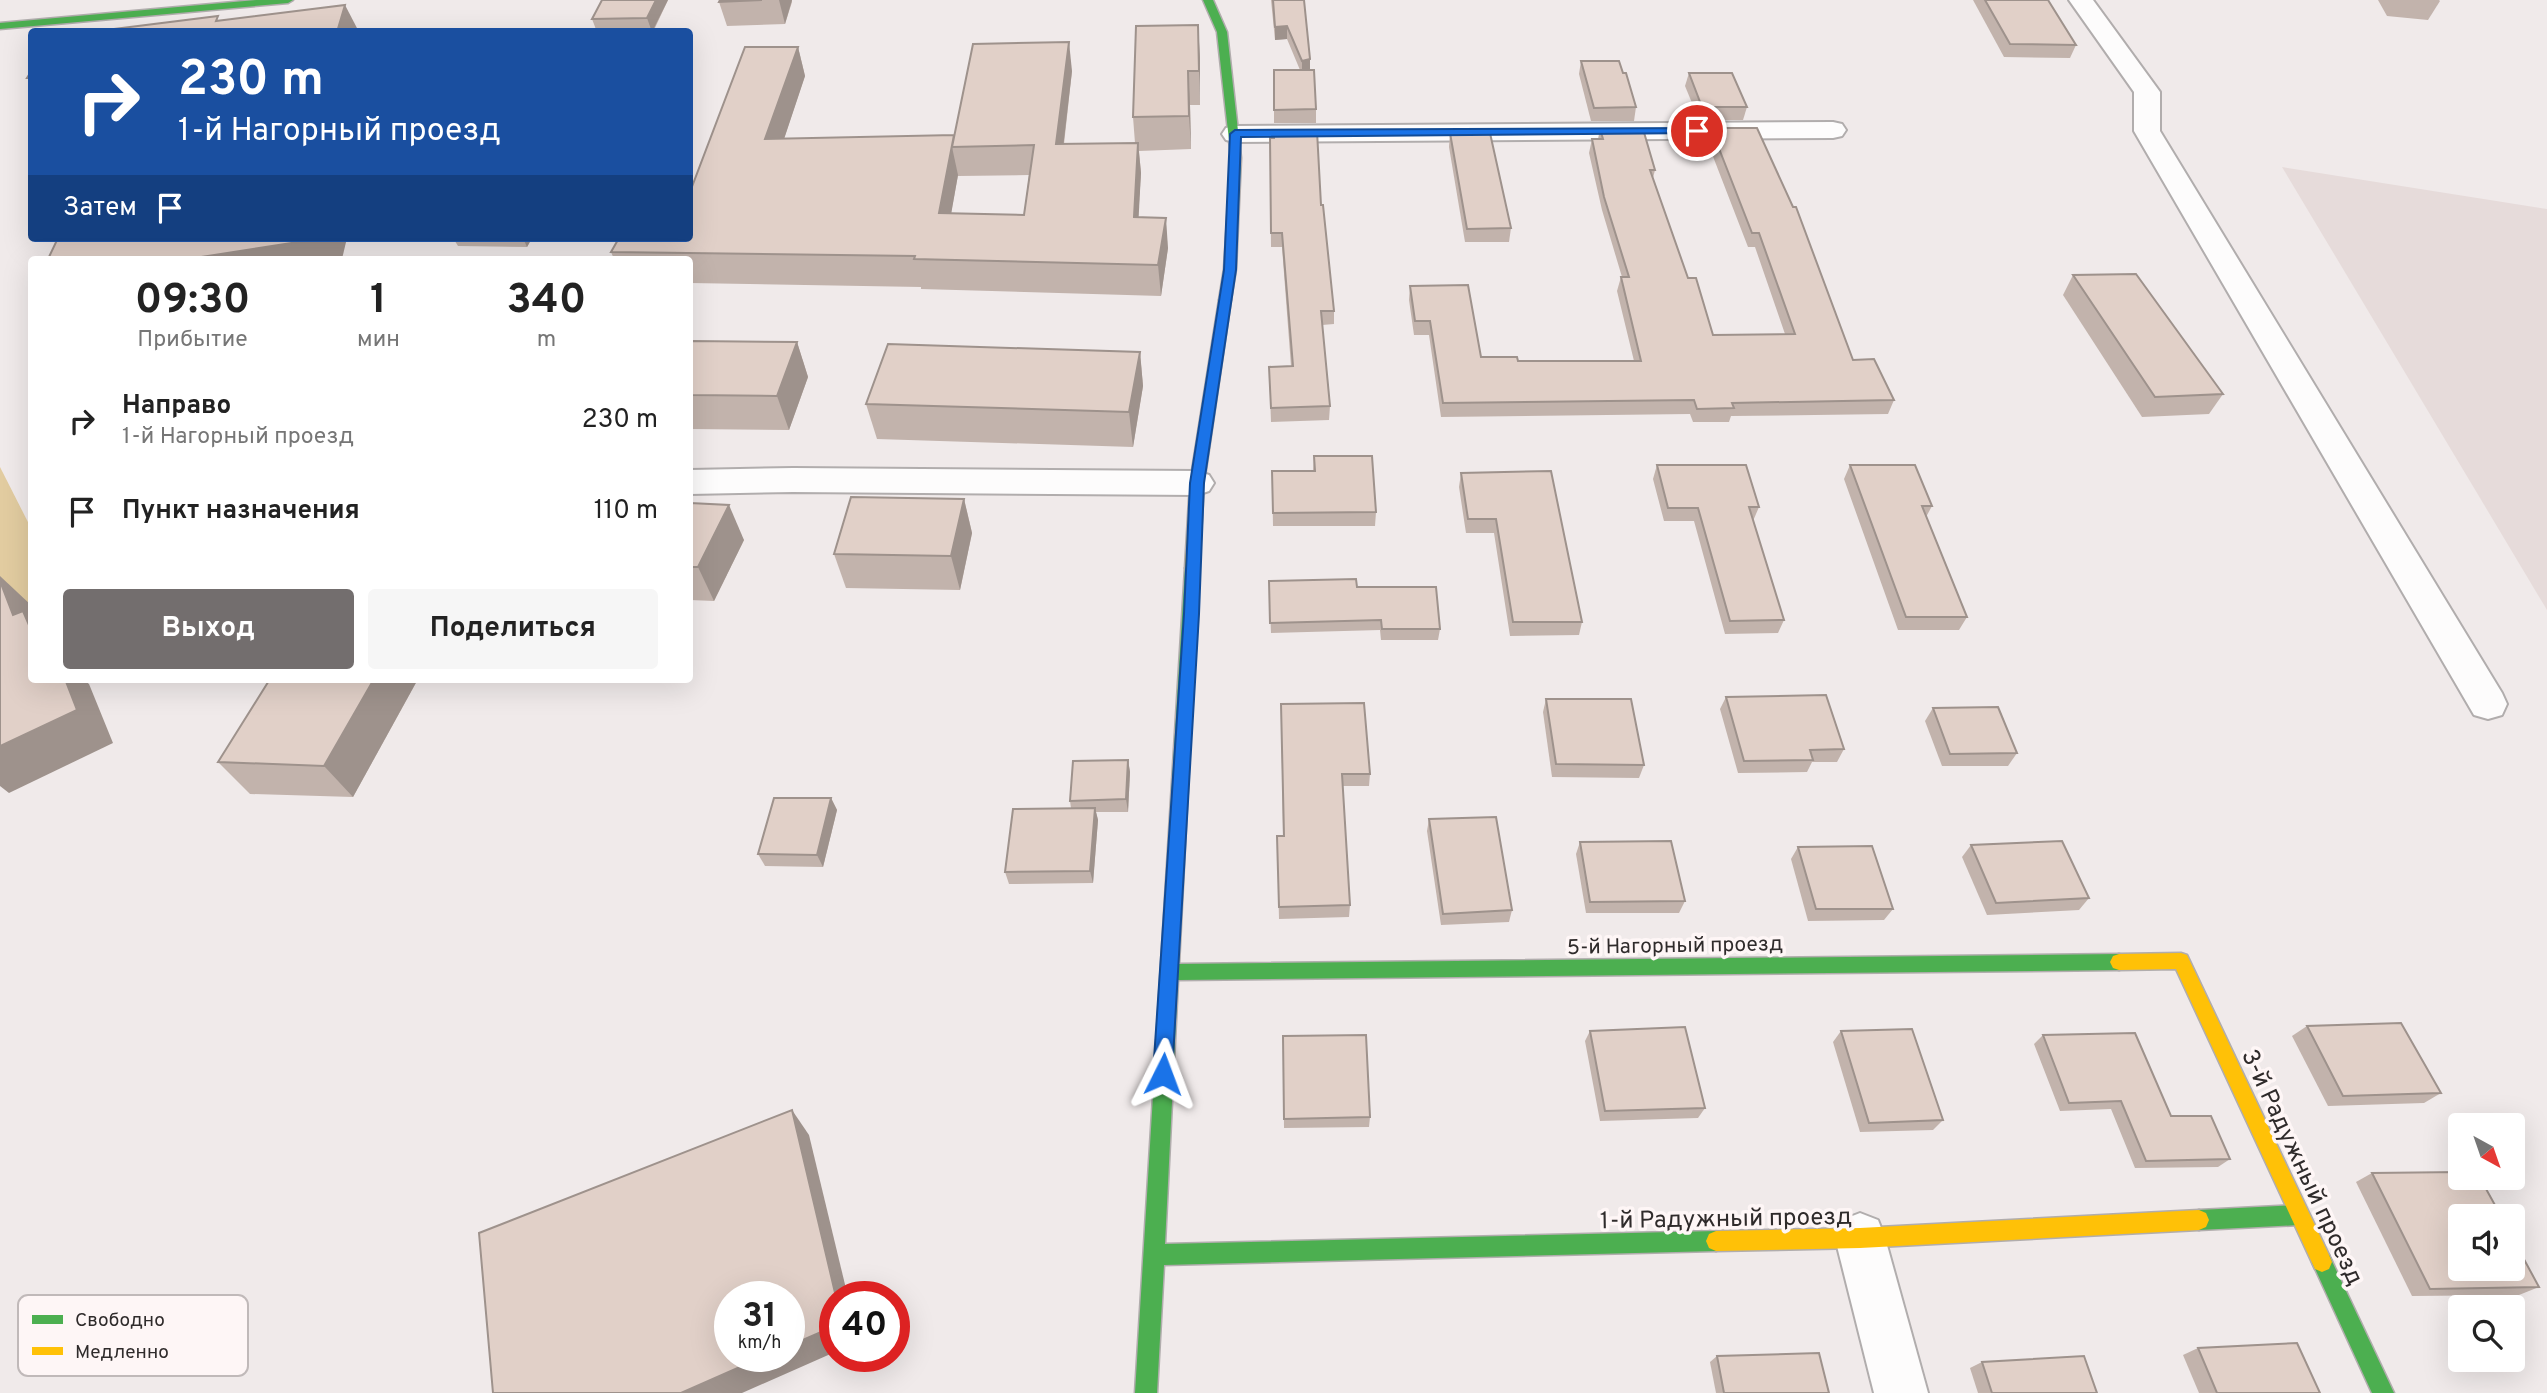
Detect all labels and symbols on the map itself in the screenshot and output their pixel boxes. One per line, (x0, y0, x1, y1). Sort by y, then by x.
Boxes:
pin (1667, 101, 1727, 161)
street label: 5-й Нагорный проезд (1567, 931, 1783, 962)
position arrow (1126, 1037, 1200, 1111)
street label: 3-й Радужный проезд (2233, 1045, 2369, 1290)
north arrow (2448, 1113, 2525, 1190)
street label: 1-й Радужный проезд (1600, 1203, 1852, 1237)
speed limit sign: 40 (819, 1281, 910, 1372)
legend (18, 1295, 248, 1376)
text: Свободно (75, 1309, 165, 1333)
text: Медленно (75, 1341, 169, 1365)

